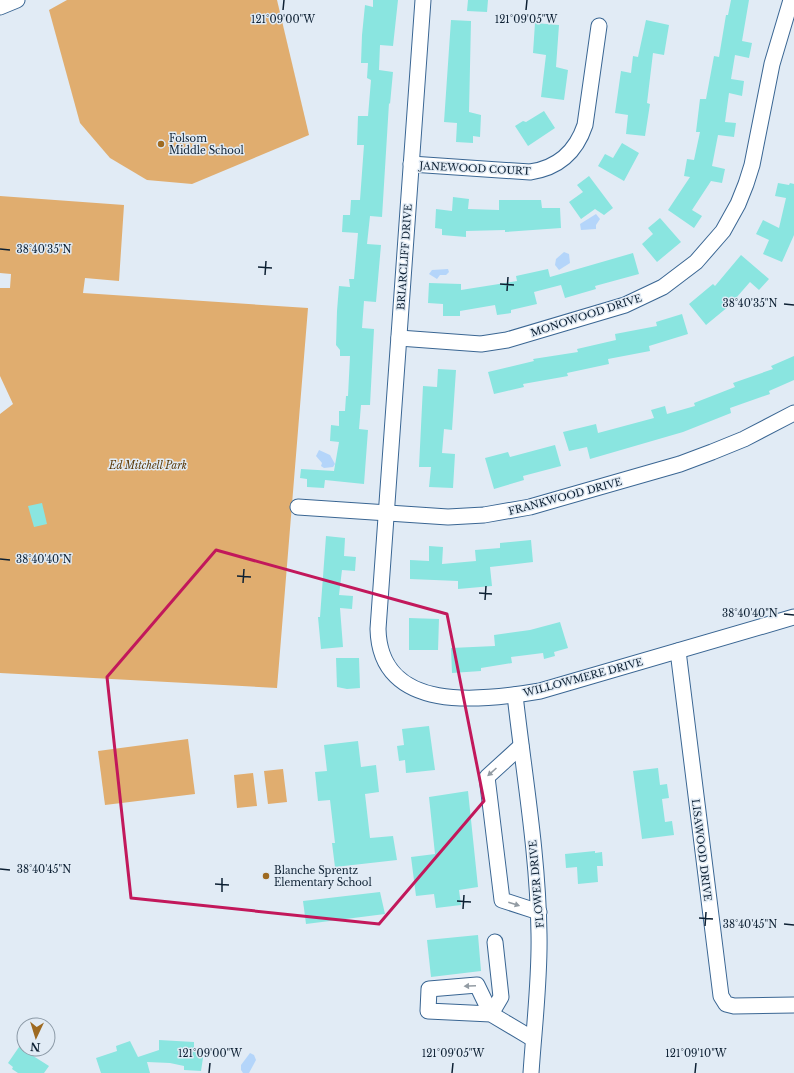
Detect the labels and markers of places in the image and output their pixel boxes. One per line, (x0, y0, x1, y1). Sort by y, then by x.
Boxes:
place label: Folsom Middle School (169, 132, 244, 157)
marker: Folsom Middle School (156, 139, 166, 149)
place label: Blanche Sprentz Elementary School (274, 864, 372, 889)
marker: Blanche Sprentz Elementary School (261, 871, 271, 881)

